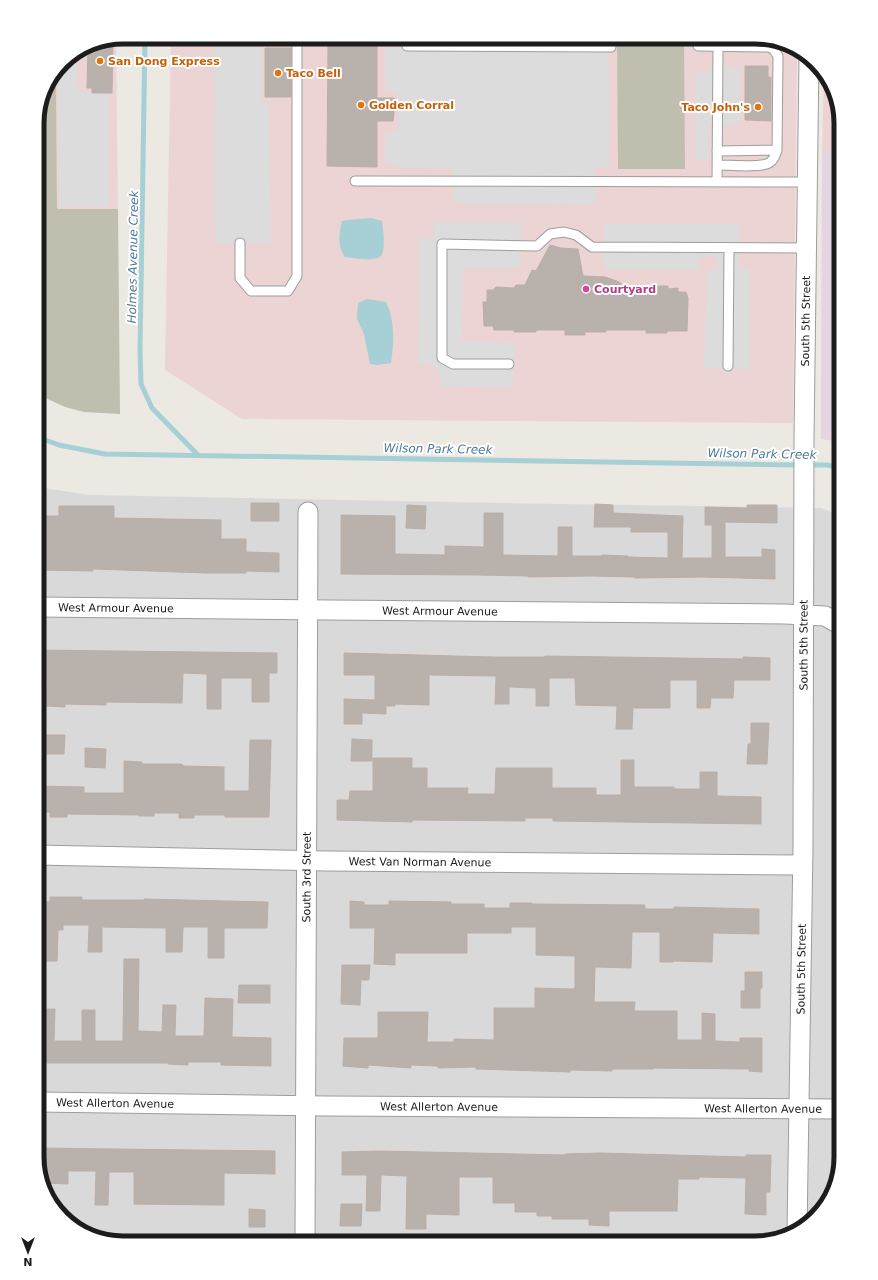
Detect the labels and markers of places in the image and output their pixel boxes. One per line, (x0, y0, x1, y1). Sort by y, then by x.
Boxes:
place label: San Dong Express (108, 55, 220, 68)
marker: San Dong Express (95, 56, 105, 66)
place label: Taco Bell (286, 67, 341, 80)
marker: Taco Bell (273, 68, 283, 78)
place label: Golden Corral (369, 99, 454, 112)
marker: Golden Corral (356, 100, 366, 110)
place label: Taco John's (681, 101, 750, 114)
marker: Taco John's (753, 102, 763, 112)
place label: Courtyard (594, 283, 656, 296)
marker: Courtyard (581, 284, 591, 294)

